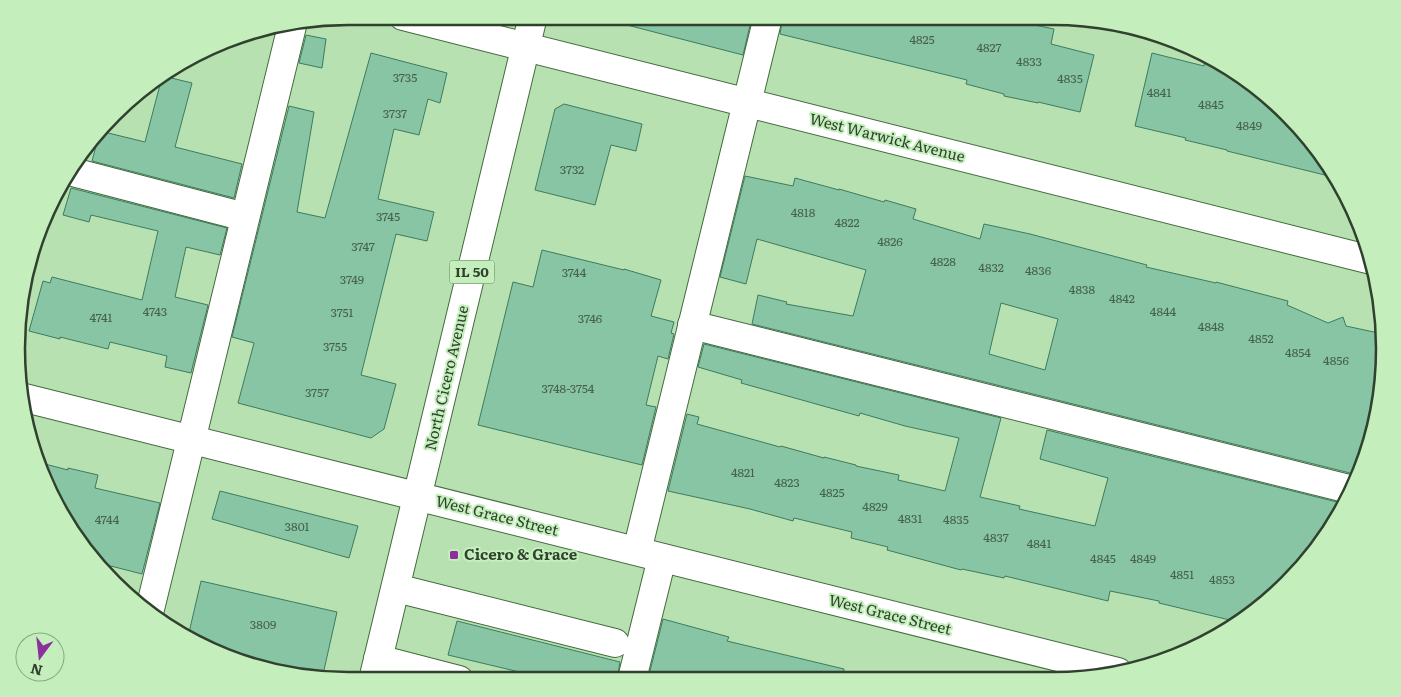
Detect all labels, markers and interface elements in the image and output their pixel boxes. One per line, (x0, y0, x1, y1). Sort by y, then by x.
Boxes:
house number: 4825 (909, 30, 935, 48)
house number: 4827 (976, 38, 1002, 56)
house number: 4833 (1016, 52, 1042, 70)
house number: 3735 (393, 68, 417, 86)
house number: 4835 (1057, 69, 1083, 87)
house number: 4841 (1147, 83, 1171, 101)
house number: 4845 (1198, 95, 1224, 113)
house number: 3737 (383, 104, 407, 122)
street label: West Warwick Avenue (807, 106, 968, 167)
house number: 4849 (1236, 116, 1262, 134)
house number: 3732 (560, 160, 584, 178)
house number: 4818 (791, 203, 816, 221)
house number: 3745 (376, 207, 400, 225)
house number: 4822 (834, 213, 860, 231)
house number: 4826 (877, 232, 903, 250)
house number: 3747 (351, 237, 375, 255)
house number: 4828 (930, 252, 956, 270)
house number: 4832 (978, 258, 1004, 276)
road number: IL 50 (450, 260, 494, 284)
house number: 4836 (1025, 261, 1052, 279)
house number: 3744 (562, 263, 587, 281)
house number: 3749 (340, 270, 364, 288)
house number: 4838 (1069, 280, 1096, 298)
house number: 4842 (1109, 289, 1135, 307)
house number: 4743 (143, 302, 167, 320)
house number: 4844 (1150, 302, 1177, 320)
house number: 3751 (331, 303, 354, 321)
street label: North Cicero Avenue (418, 303, 473, 453)
house number: 4741 (90, 308, 113, 326)
house number: 3746 (578, 309, 603, 327)
house number: 4848 (1198, 317, 1225, 335)
house number: 4852 (1248, 329, 1274, 347)
house number: 3755 (323, 337, 347, 355)
house number: 4854 (1285, 343, 1311, 361)
house number: 4856 (1323, 351, 1349, 369)
house number: 3748-3754 (542, 379, 595, 397)
house number: 3757 (305, 383, 329, 401)
house number: 4821 (731, 463, 755, 481)
house number: 4823 (774, 473, 800, 491)
house number: 4825 (819, 483, 845, 501)
street label: West Grace Street (434, 488, 561, 541)
house number: 4829 (862, 497, 888, 515)
house number: 4831 (898, 509, 922, 527)
house number: 4744 (95, 510, 120, 528)
house number: 4835 (943, 510, 969, 528)
house number: 3801 (285, 517, 310, 535)
house number: 4837 (983, 528, 1009, 546)
house number: 4841 (1027, 534, 1051, 552)
place label: Cicero & Grace (464, 542, 578, 565)
marker: Cicero & Grace (448, 549, 460, 561)
house number: 4845 (1090, 549, 1116, 567)
house number: 4849 (1130, 549, 1156, 567)
house number: 4851 (1170, 565, 1194, 583)
house number: 4853 (1209, 570, 1235, 588)
street label: West Grace Street (827, 587, 954, 640)
house number: 3809 (250, 615, 276, 633)
north arrow (15, 632, 65, 682)
text: N (28, 659, 45, 682)

